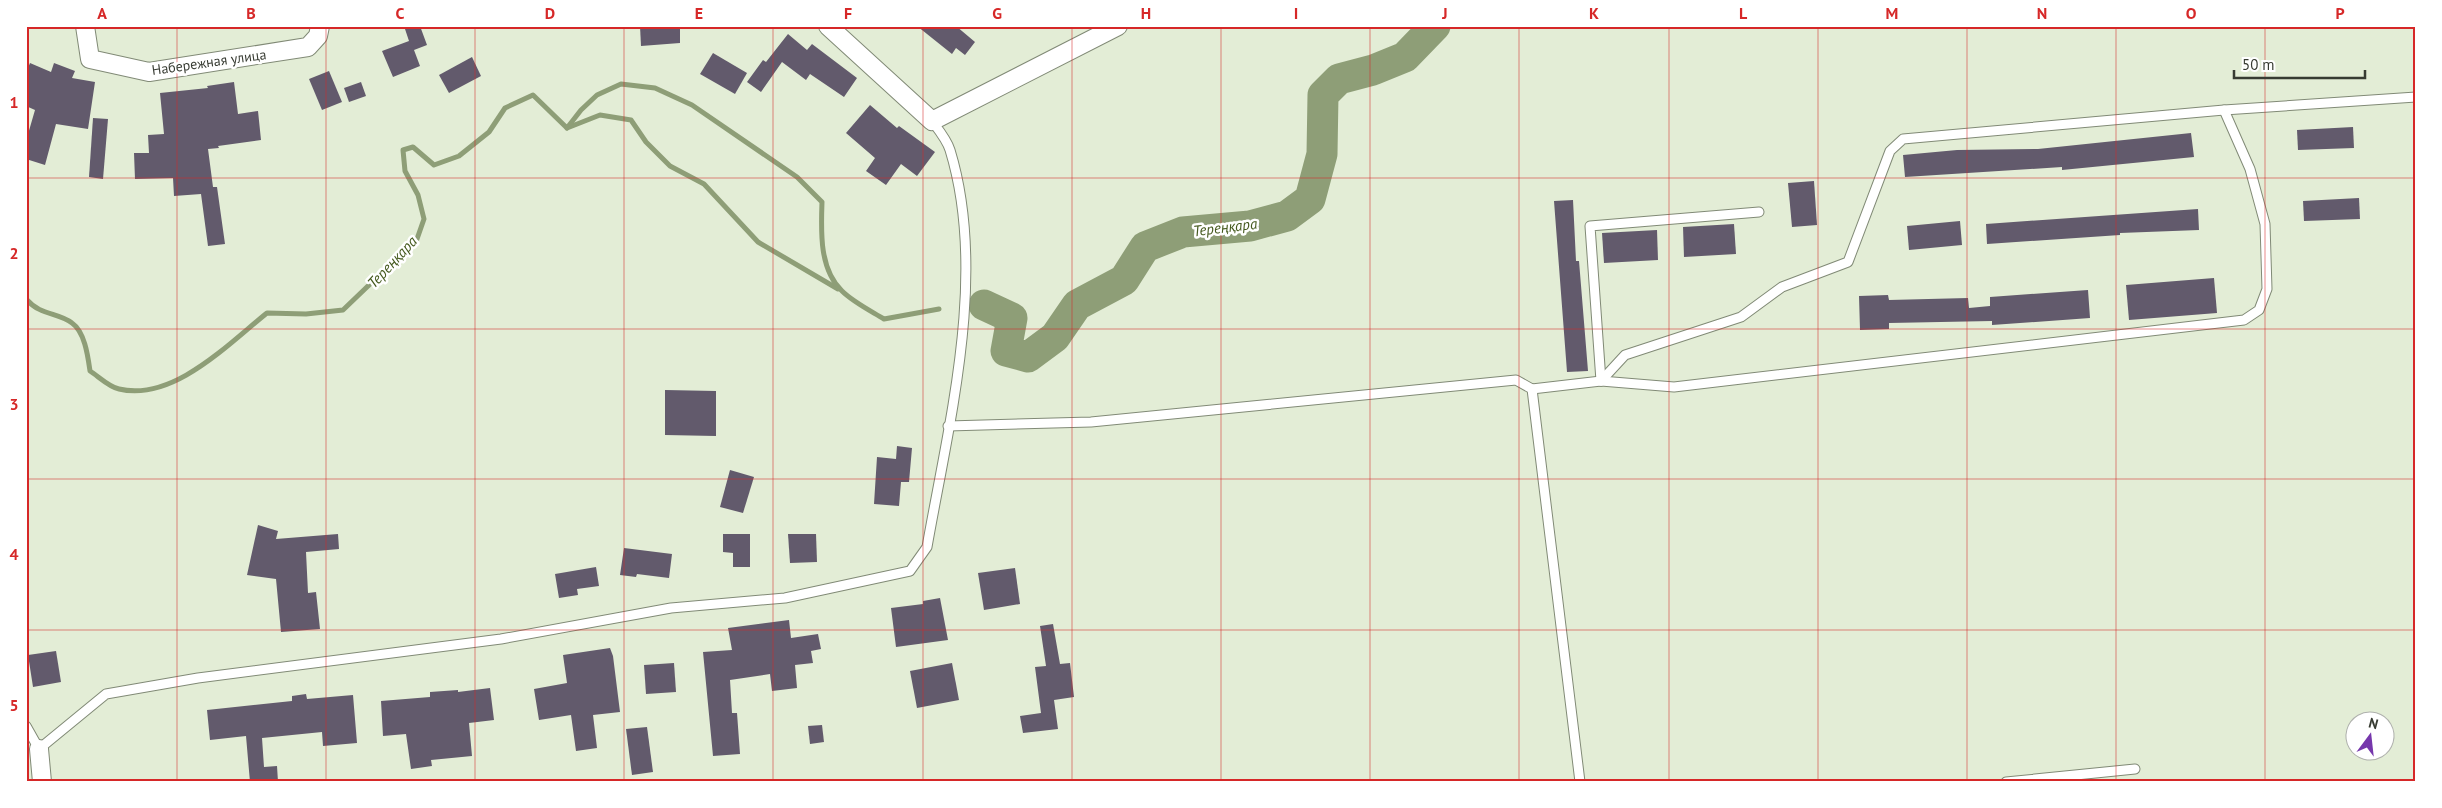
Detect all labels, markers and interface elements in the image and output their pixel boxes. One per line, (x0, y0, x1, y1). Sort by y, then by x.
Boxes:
text: A (97, 3, 107, 23)
text: B (246, 3, 256, 23)
text: C (396, 3, 405, 23)
text: D (545, 3, 555, 23)
text: E (695, 3, 703, 23)
text: F (844, 3, 852, 23)
text: G (992, 3, 1002, 23)
text: H (1141, 3, 1151, 23)
text: I (1294, 3, 1298, 23)
text: J (1441, 3, 1448, 23)
text: K (1589, 3, 1599, 23)
text: L (1739, 3, 1748, 23)
text: M (1886, 3, 1898, 23)
text: N (2037, 3, 2047, 23)
text: O (2186, 3, 2197, 23)
text: P (2335, 3, 2345, 23)
street label: Набережная улица (151, 45, 267, 79)
scale bar (2234, 48, 2366, 80)
text: 50 m (2242, 55, 2275, 74)
text: 1 (9, 92, 19, 112)
water label: Тереңқара (1192, 214, 1259, 240)
water label: Тереңқара (363, 231, 421, 292)
text: 2 (9, 243, 19, 263)
text: 3 (9, 394, 19, 414)
text: 4 (9, 544, 19, 564)
text: 5 (9, 695, 19, 715)
north arrow (2344, 710, 2394, 760)
text: N (2367, 714, 2380, 733)

